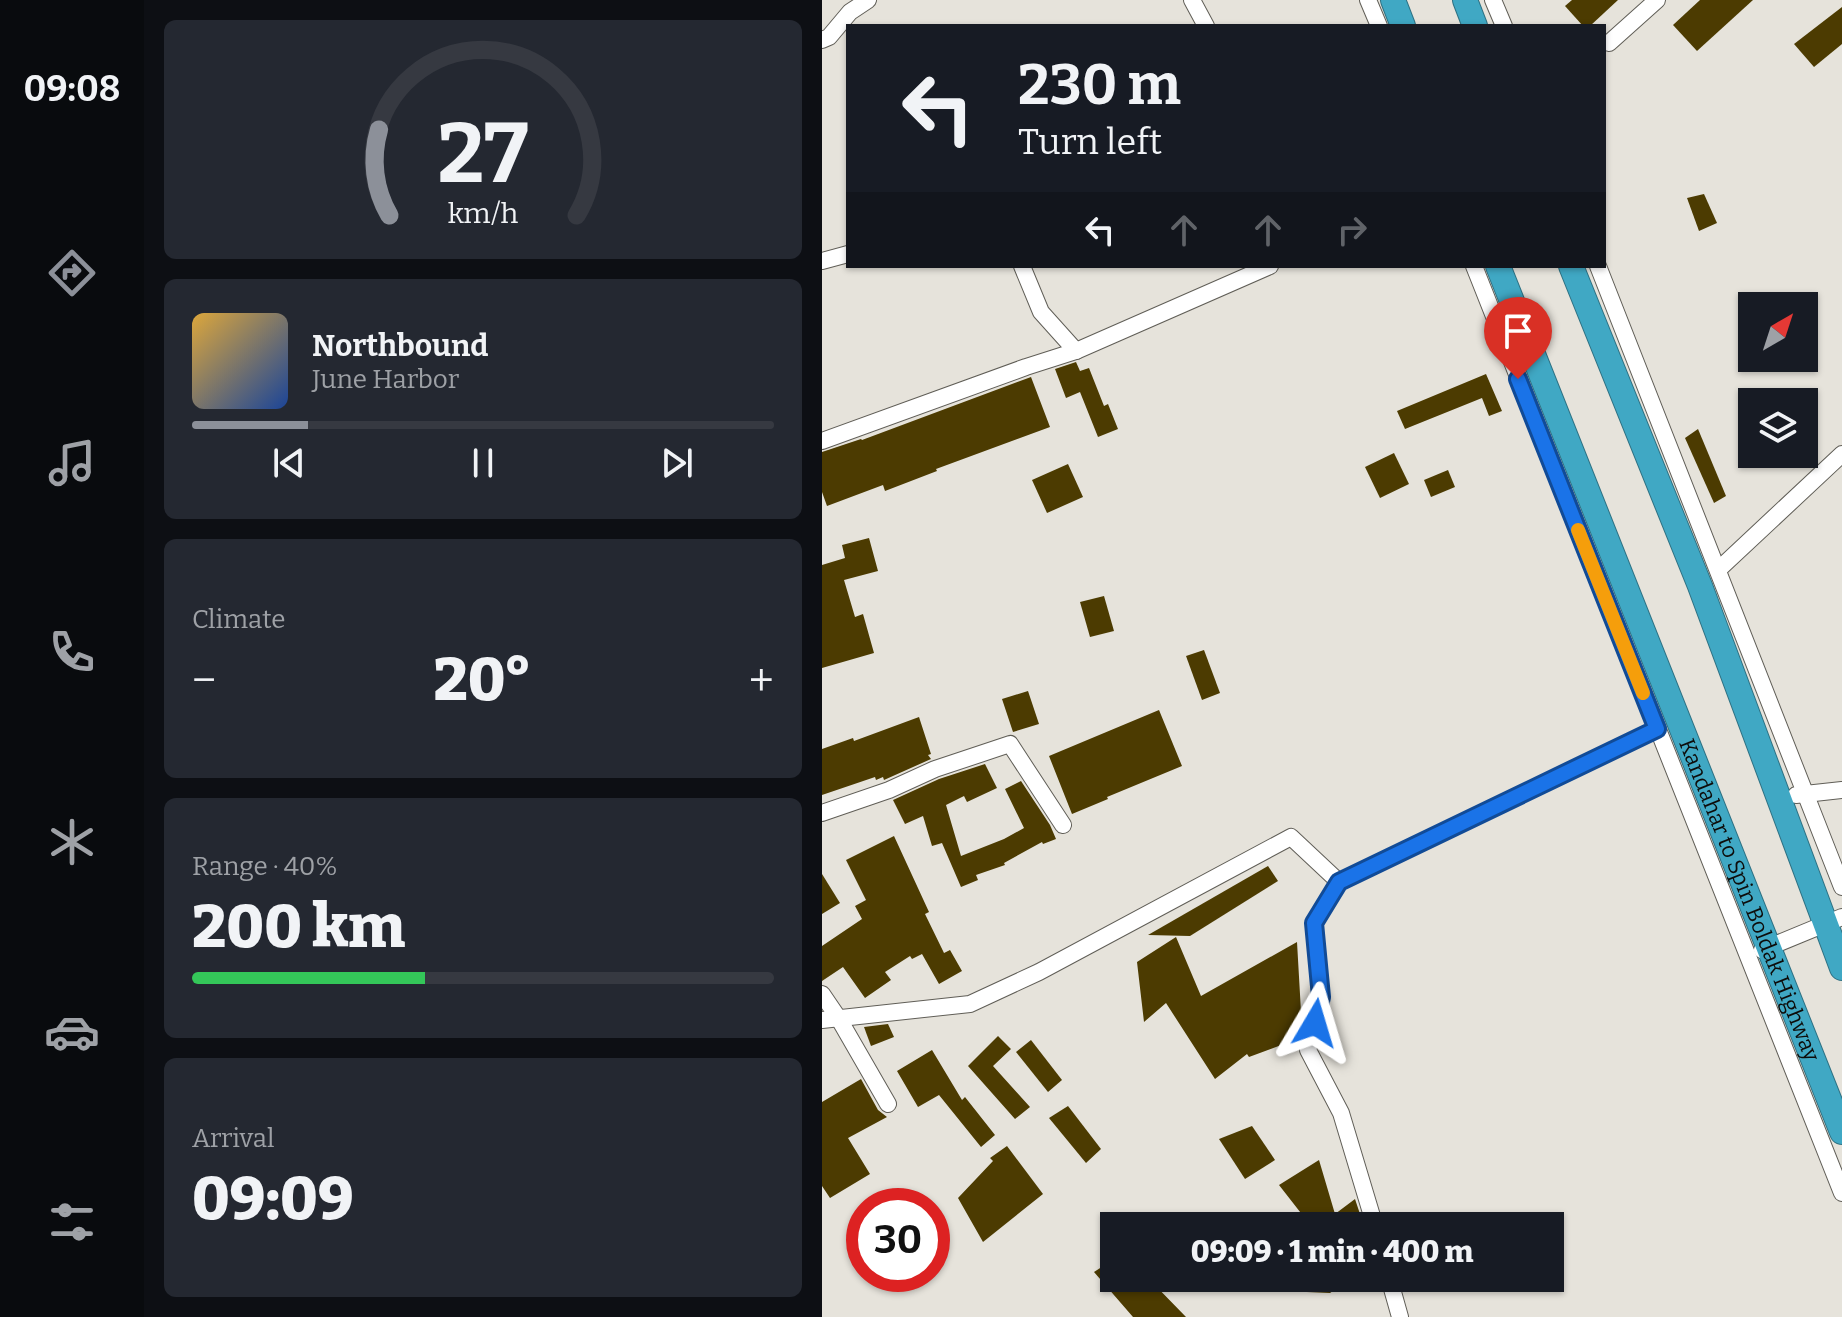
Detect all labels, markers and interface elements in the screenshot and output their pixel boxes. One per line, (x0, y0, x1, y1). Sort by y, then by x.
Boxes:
text: 230 m (1018, 52, 1181, 119)
icon: left (886, 56, 990, 160)
text: 09:08 (23, 67, 121, 111)
text: 27 (437, 103, 529, 203)
text: Turn left (1018, 120, 1162, 164)
text: km/h (448, 196, 519, 231)
icon: left (1078, 208, 1122, 252)
icon: ahead (1162, 208, 1206, 252)
icon: ahead (1246, 208, 1290, 252)
icon: right (1330, 208, 1374, 252)
icon: directions (44, 245, 100, 301)
north arrow (1738, 292, 1818, 372)
map controls (1738, 292, 1818, 468)
pin (1484, 297, 1552, 379)
icon: arrive (1496, 309, 1540, 353)
text: Northbound (312, 328, 488, 364)
text: June Harbor (312, 364, 459, 395)
button: layers (1738, 388, 1818, 468)
icon: music (44, 435, 100, 491)
icon: previous (267, 441, 311, 485)
icon: pause (461, 441, 505, 485)
icon: next (655, 441, 699, 485)
text: Climate (192, 604, 286, 635)
icon: phone (44, 624, 100, 680)
text: 20° (433, 644, 532, 716)
text: − (192, 654, 216, 707)
text: + (749, 654, 774, 707)
street label: Kandahar to Spin Boldak Highway (1674, 735, 1826, 1065)
icon: climate (44, 814, 100, 870)
text: Range · 40% (192, 851, 338, 882)
text: 200 km (192, 891, 405, 963)
position arrow (1273, 981, 1357, 1065)
icon: car (44, 1004, 100, 1060)
text: Arrival (192, 1123, 274, 1154)
text: 09:09 (192, 1163, 353, 1235)
speed limit sign: 30 (846, 1188, 950, 1292)
icon: filters (44, 1194, 100, 1250)
text: 09:09 · 1 min · 400 m (1191, 1234, 1473, 1270)

